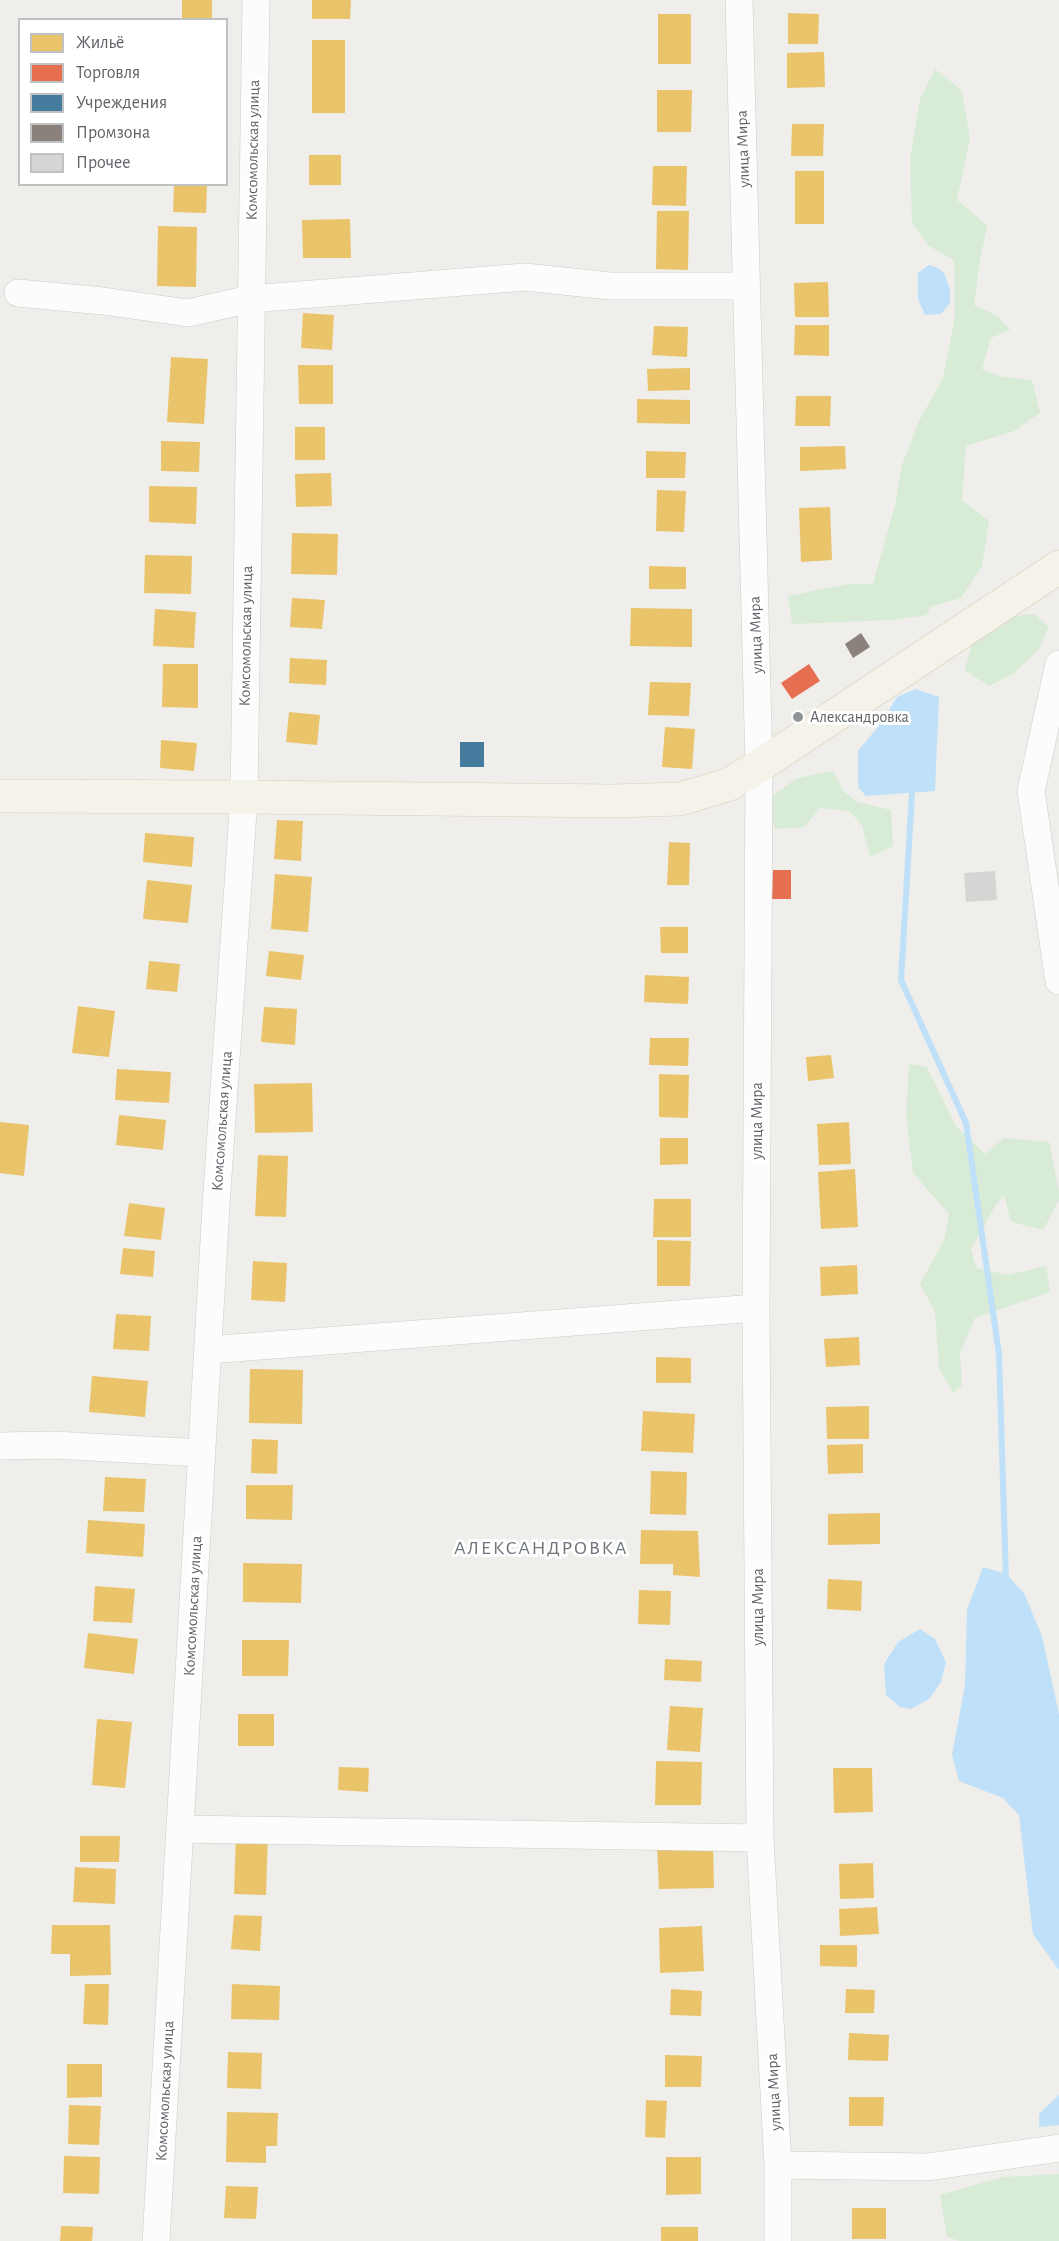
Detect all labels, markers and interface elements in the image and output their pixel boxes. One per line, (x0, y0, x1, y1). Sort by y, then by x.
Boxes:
legend (18, 18, 228, 186)
text: Жильё (76, 34, 124, 52)
text: Торговля (76, 64, 140, 82)
street label: Комсомольская улица (242, 80, 264, 220)
text: Учреждения (76, 94, 167, 112)
street label: улица Мира (732, 110, 754, 188)
text: Промзона (76, 124, 150, 142)
text: Прочее (76, 154, 131, 172)
street label: Комсомольская улица (235, 566, 257, 706)
street label: улица Мира (745, 596, 767, 674)
place label: Александровка (810, 707, 909, 727)
marker: Александровка (791, 710, 805, 724)
street label: Комсомольская улица (208, 1050, 236, 1192)
street label: улица Мира (747, 1082, 767, 1160)
street label: Комсомольская улица (180, 1535, 206, 1677)
district label: АЛЕКСАНДРОВКА (454, 1536, 628, 1560)
street label: улица Мира (748, 1568, 768, 1646)
street label: Комсомольская улица (152, 2020, 178, 2162)
street label: улица Мира (762, 2053, 786, 2131)

